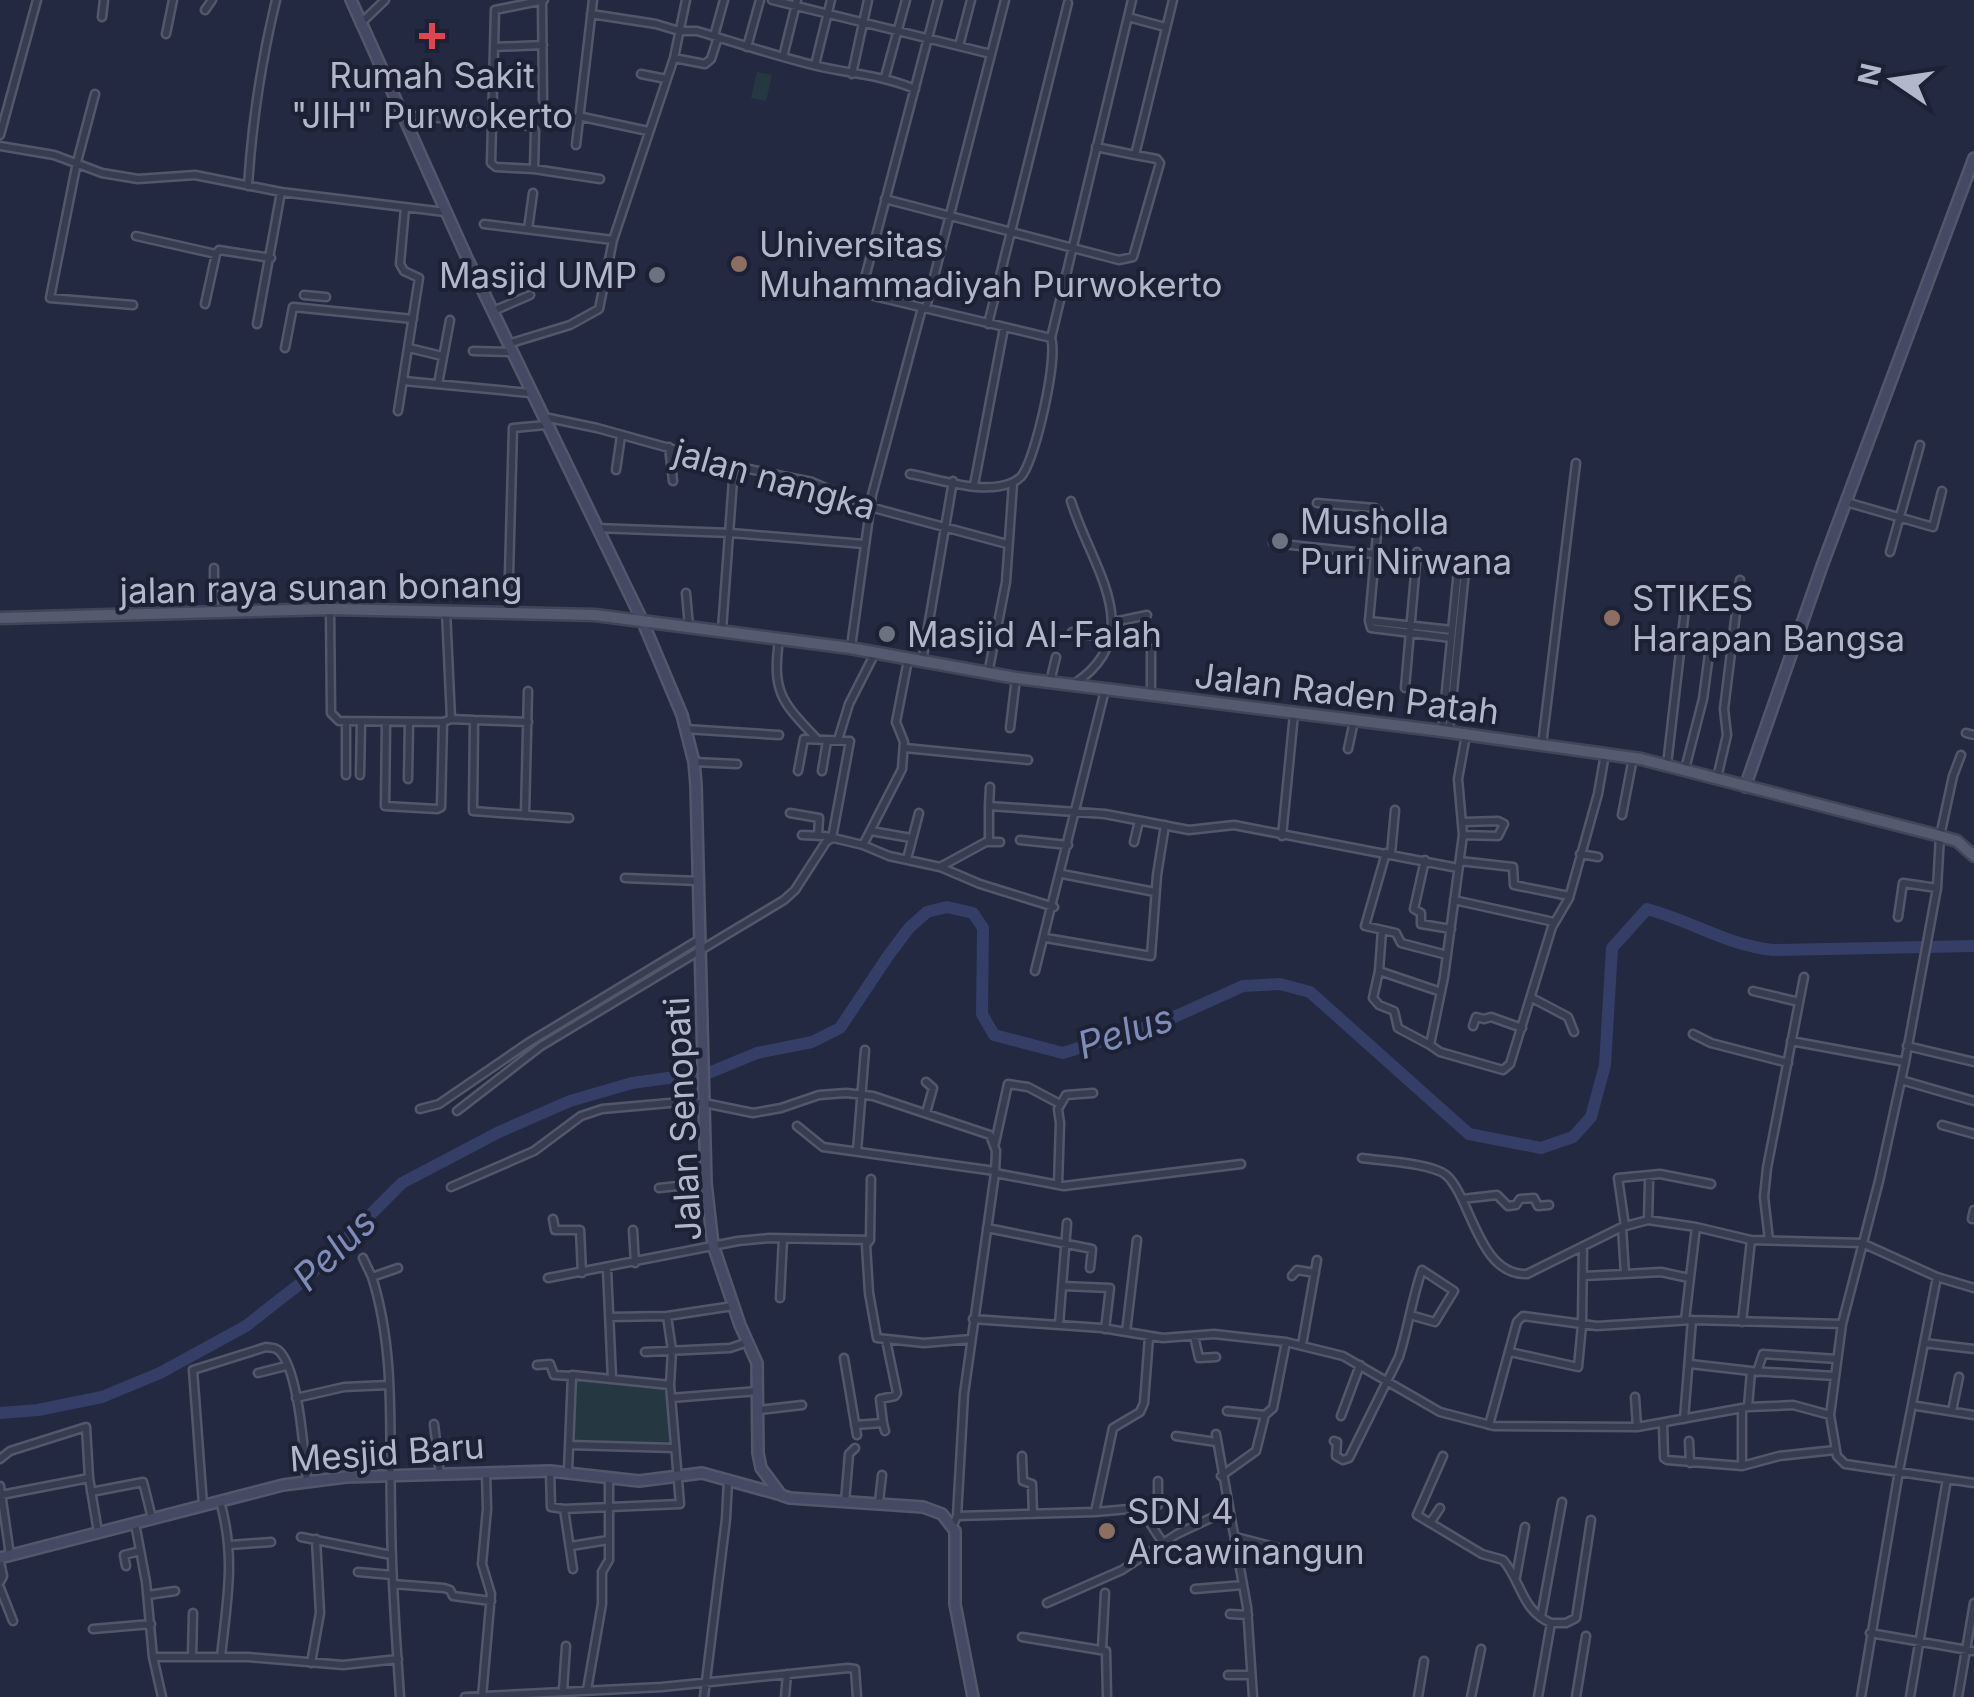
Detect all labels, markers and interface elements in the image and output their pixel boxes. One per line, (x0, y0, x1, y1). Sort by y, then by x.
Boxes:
marker: Rumah Sakit "JIH" Purwokerto (419, 23, 445, 49)
north arrow (1844, 30, 1944, 130)
place label: Rumah Sakit "JIH" Purwokerto (291, 54, 573, 136)
text: N (1851, 60, 1889, 89)
place label: Universitas Muhammadiyah Purwokerto (759, 223, 1222, 305)
marker: Universitas Muhammadiyah Purwokerto (728, 253, 750, 275)
place label: Masjid UMP (439, 254, 637, 296)
marker: Masjid UMP (646, 264, 668, 286)
street label: jalan nangka (668, 430, 881, 528)
place label: Musholla Puri Nirwana (1300, 500, 1512, 582)
marker: Musholla Puri Nirwana (1269, 530, 1291, 552)
street label: jalan raya sunan bonang (118, 562, 523, 612)
place label: STIKES Harapan Bangsa (1632, 577, 1905, 659)
marker: STIKES Harapan Bangsa (1601, 607, 1623, 629)
place label: Masjid Al-Falah (907, 613, 1162, 655)
marker: Masjid Al-Falah (876, 623, 898, 645)
street label: Jalan Raden Patah (1192, 653, 1502, 733)
water label: Pelus (1071, 994, 1179, 1068)
street label: Jalan Senopati (655, 996, 709, 1242)
water label: Pelus (283, 1199, 385, 1299)
street label: Mesjid Baru (288, 1424, 486, 1480)
place label: SDN 4 Arcawinangun (1127, 1490, 1365, 1572)
marker: SDN 4 Arcawinangun (1096, 1520, 1118, 1542)

